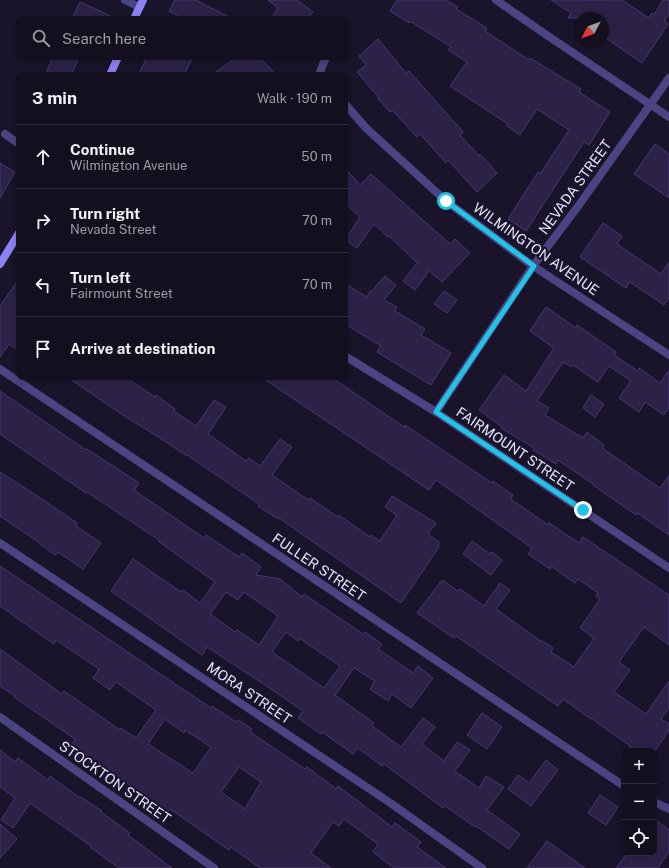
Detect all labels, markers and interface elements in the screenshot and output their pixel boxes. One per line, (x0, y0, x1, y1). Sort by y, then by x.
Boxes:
north arrow (573, 12, 609, 48)
search box (16, 16, 348, 60)
icon: search (30, 27, 52, 49)
text: Search here (62, 30, 146, 47)
text: 3 min (32, 88, 77, 108)
text: Walk · 190 m (257, 91, 332, 106)
street label: NEVADA STREET (535, 137, 615, 237)
text: Continue (70, 141, 135, 158)
icon: ahead (32, 146, 54, 168)
text: 50 m (301, 149, 332, 164)
text: Wilmington Avenue (70, 158, 187, 173)
route start (437, 192, 455, 210)
street label: WILMINGTON AVENUE (470, 199, 602, 299)
text: Turn right (70, 205, 140, 222)
icon: right (32, 210, 54, 232)
text: 70 m (302, 213, 332, 228)
text: Nevada Street (70, 222, 157, 237)
text: Turn left (70, 269, 131, 286)
icon: left (32, 274, 54, 296)
text: 70 m (302, 277, 332, 292)
text: Fairmount Street (70, 286, 173, 301)
icon: arrive (32, 338, 54, 360)
text: Arrive at destination (70, 340, 215, 357)
street label: FAIRMOUNT STREET (453, 404, 577, 494)
route end (574, 501, 592, 519)
street label: FULLER STREET (269, 530, 369, 604)
street label: MORA STREET (204, 659, 294, 727)
street label: STOCKTON STREET (56, 738, 174, 826)
map controls (621, 748, 657, 856)
button: + (621, 748, 657, 784)
button: − (621, 784, 657, 820)
button: locate (621, 820, 657, 856)

